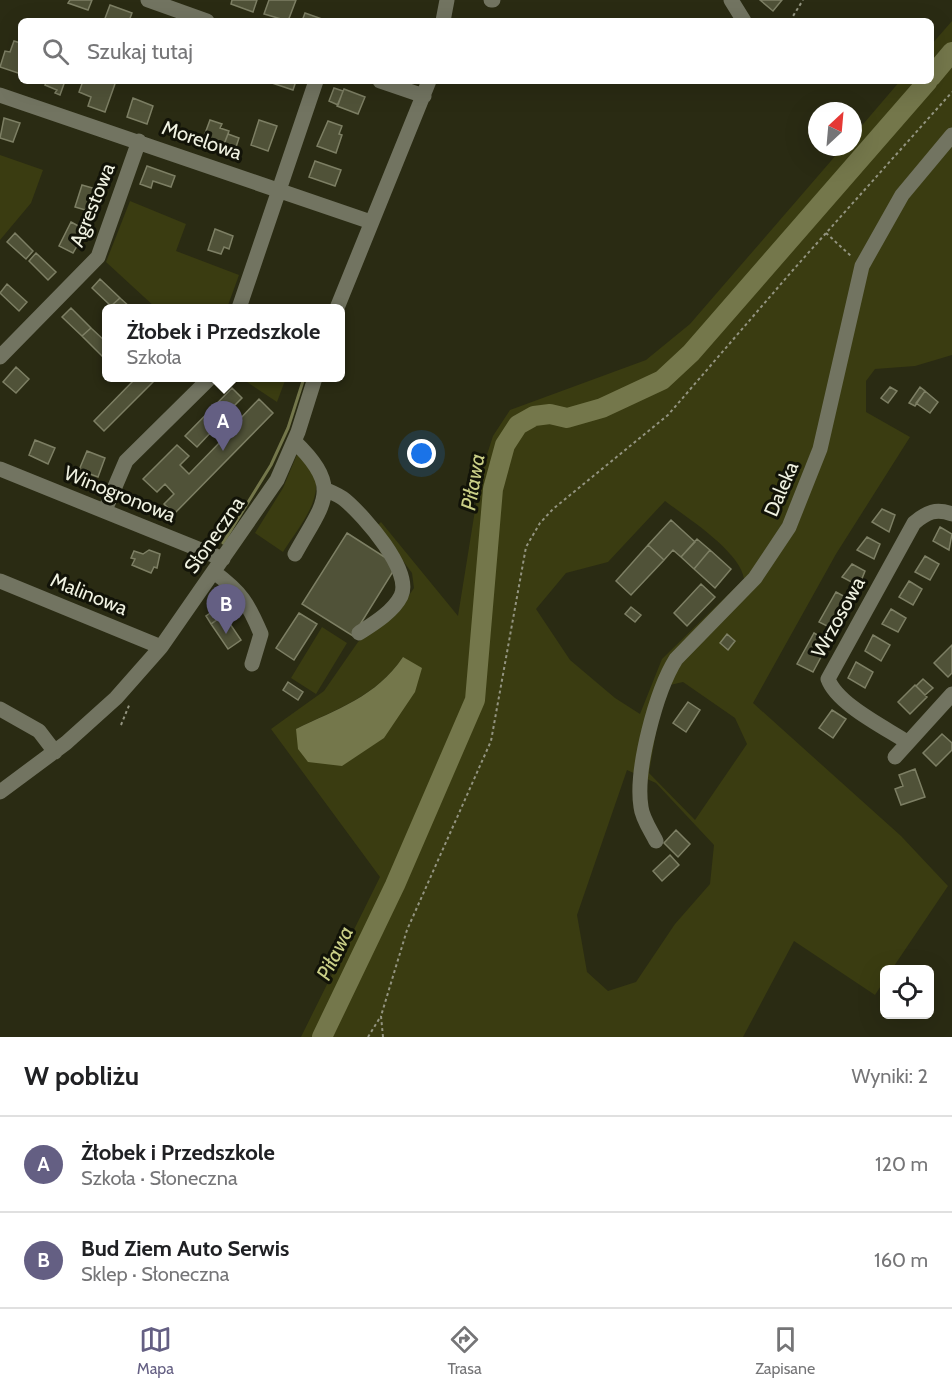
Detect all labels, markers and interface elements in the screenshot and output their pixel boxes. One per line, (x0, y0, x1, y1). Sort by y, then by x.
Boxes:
search box (18, 18, 934, 84)
icon: search (39, 35, 72, 68)
text: Szukaj tutaj (87, 38, 193, 65)
north arrow (808, 102, 862, 156)
street label: Morelowa (159, 115, 245, 165)
street label: Agrestowa (64, 159, 120, 250)
popup (102, 304, 345, 382)
text: Żłobek i Przedszkole (127, 318, 320, 345)
text: Szkoła (127, 345, 181, 369)
pin: A (204, 402, 242, 451)
your location (407, 439, 436, 468)
water label: Piława (455, 452, 490, 512)
street label: Daleka (759, 458, 803, 520)
street label: Winogronowa (61, 461, 180, 527)
street label: Słoneczna (179, 492, 249, 578)
street label: Malinowa (47, 568, 131, 620)
street label: Wrzosowa (806, 572, 870, 661)
pin: B (206, 584, 246, 634)
water label: Piława (311, 922, 358, 984)
map controls (880, 965, 934, 1019)
button: locate (880, 965, 934, 1019)
text: W pobliżu (24, 1060, 139, 1092)
text: Wyniki: 2 (851, 1064, 928, 1088)
text: Żłobek i Przedszkole (81, 1139, 275, 1166)
text: A (37, 1152, 50, 1176)
text: 120 m (875, 1152, 928, 1176)
text: Szkoła · Słoneczna (81, 1166, 238, 1190)
text: Bud Ziem Auto Serwis (81, 1235, 289, 1262)
text: B (37, 1248, 50, 1272)
text: 160 m (874, 1248, 928, 1272)
text: Sklep · Słoneczna (81, 1262, 229, 1286)
tab: Mapa (137, 1323, 174, 1378)
tab: Trasa (448, 1323, 482, 1378)
tab: Zapisane (755, 1323, 815, 1378)

